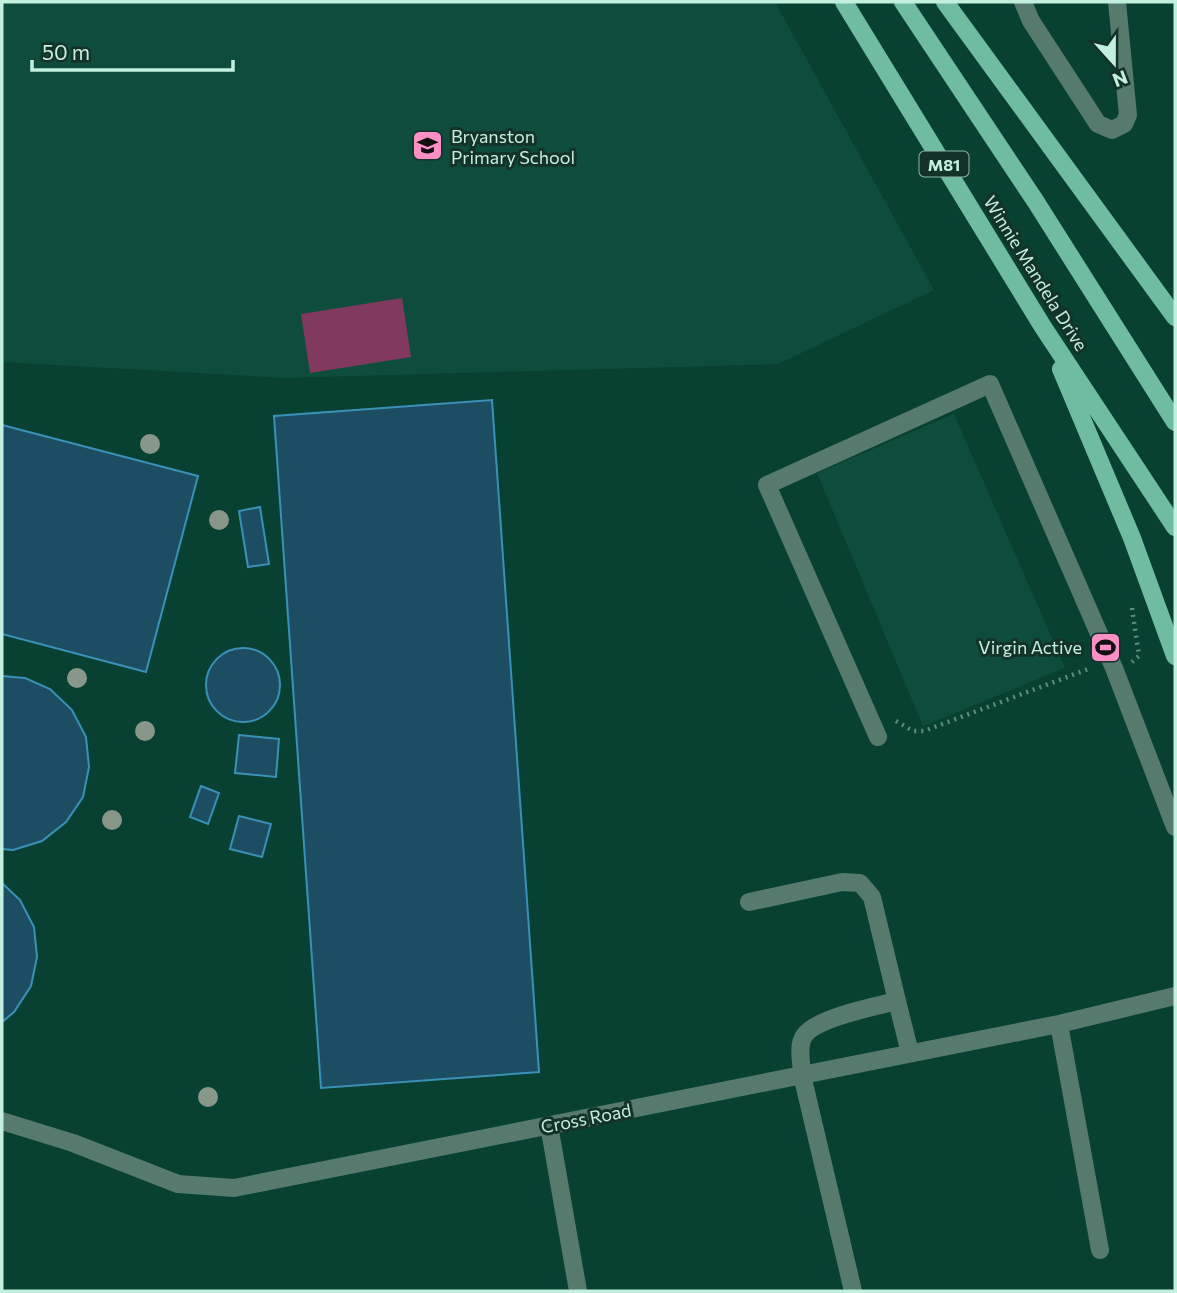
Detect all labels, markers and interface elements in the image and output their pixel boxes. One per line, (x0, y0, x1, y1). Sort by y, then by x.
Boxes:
scale bar (32, 28, 233, 72)
north arrow (1079, 28, 1149, 98)
text: 50 m (42, 39, 90, 64)
text: N (1109, 66, 1131, 93)
place label: Bryanston Primary School (451, 125, 575, 168)
school or university icon: Bryanston Primary School (411, 129, 445, 163)
road number: M81 (920, 152, 968, 176)
street label: Winnie Mandela Drive (979, 191, 1093, 355)
sports icon: Virgin Active (1088, 630, 1122, 664)
place label: Virgin Active (978, 636, 1082, 658)
street label: Cross Road (539, 1098, 633, 1138)

